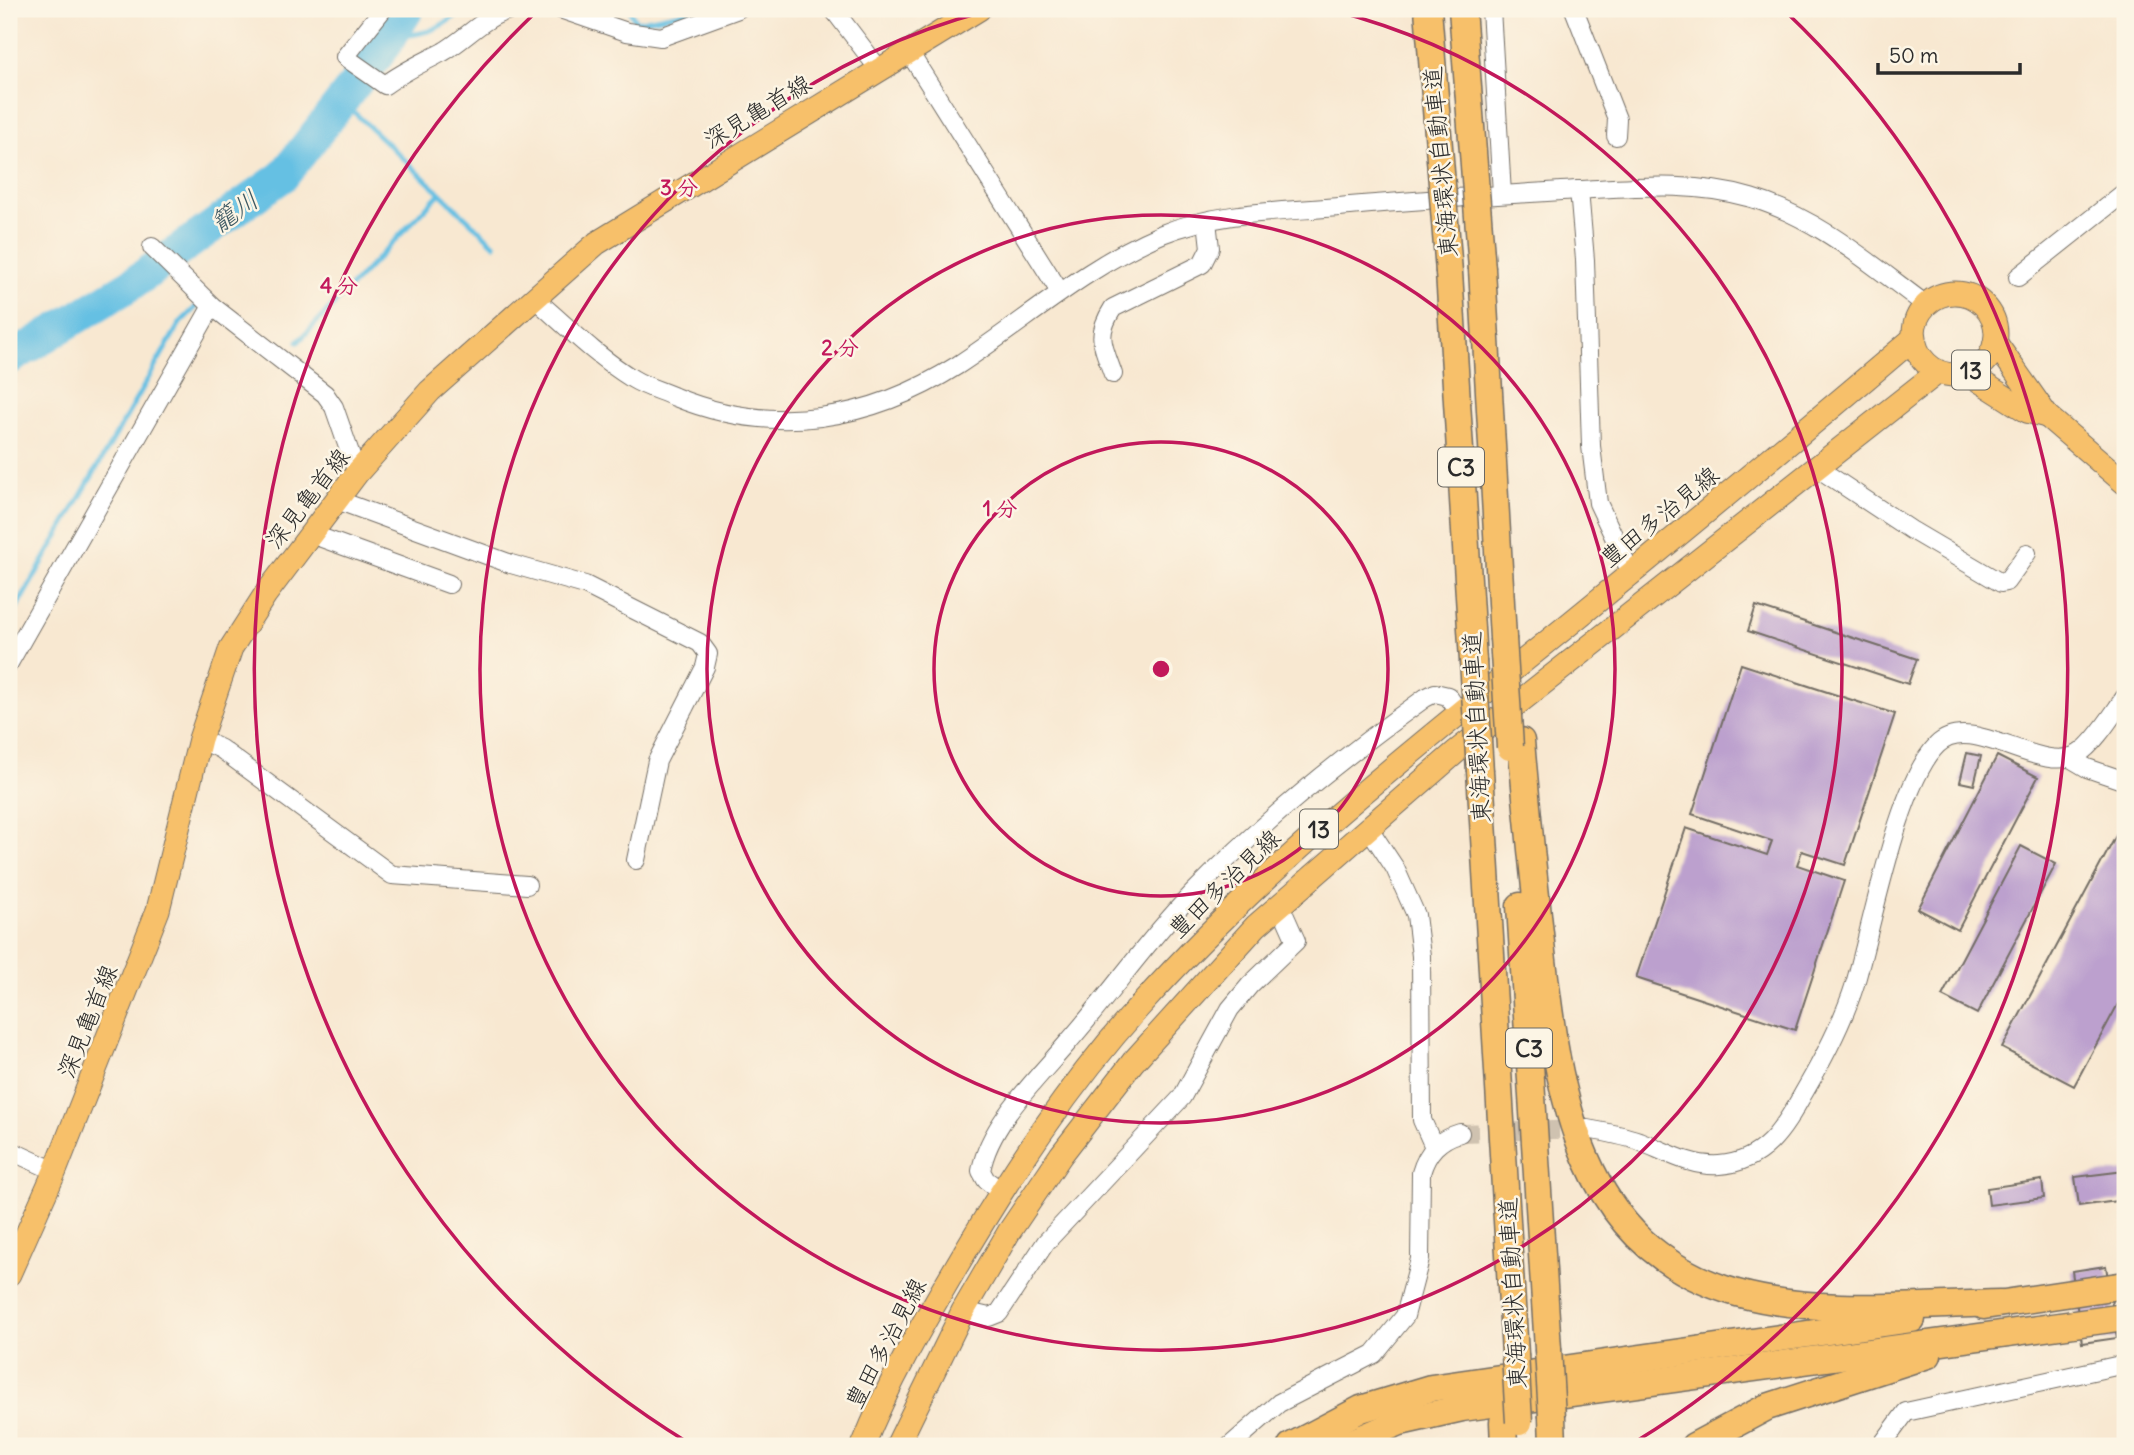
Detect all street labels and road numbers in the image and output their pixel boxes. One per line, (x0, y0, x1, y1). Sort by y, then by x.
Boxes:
street label: 東海環状自動車道 (1417, 65, 1463, 259)
street label: 深見亀首線 (698, 67, 816, 155)
road number: 13 (1952, 350, 1990, 390)
street label: 深見亀首線 (258, 441, 356, 555)
road number: C3 (1438, 447, 1484, 486)
street label: 豊田多治見線 (1594, 459, 1724, 573)
street label: 東海環状自動車道 (1456, 630, 1496, 824)
road number: 13 (1300, 810, 1338, 848)
street label: 豊田多治見線 (1162, 822, 1286, 944)
street label: 深見亀首線 (51, 960, 123, 1082)
road number: C3 (1506, 1028, 1552, 1068)
street label: 東海環状自動車道 (1492, 1196, 1532, 1390)
street label: 豊田多治見線 (838, 1272, 932, 1414)

